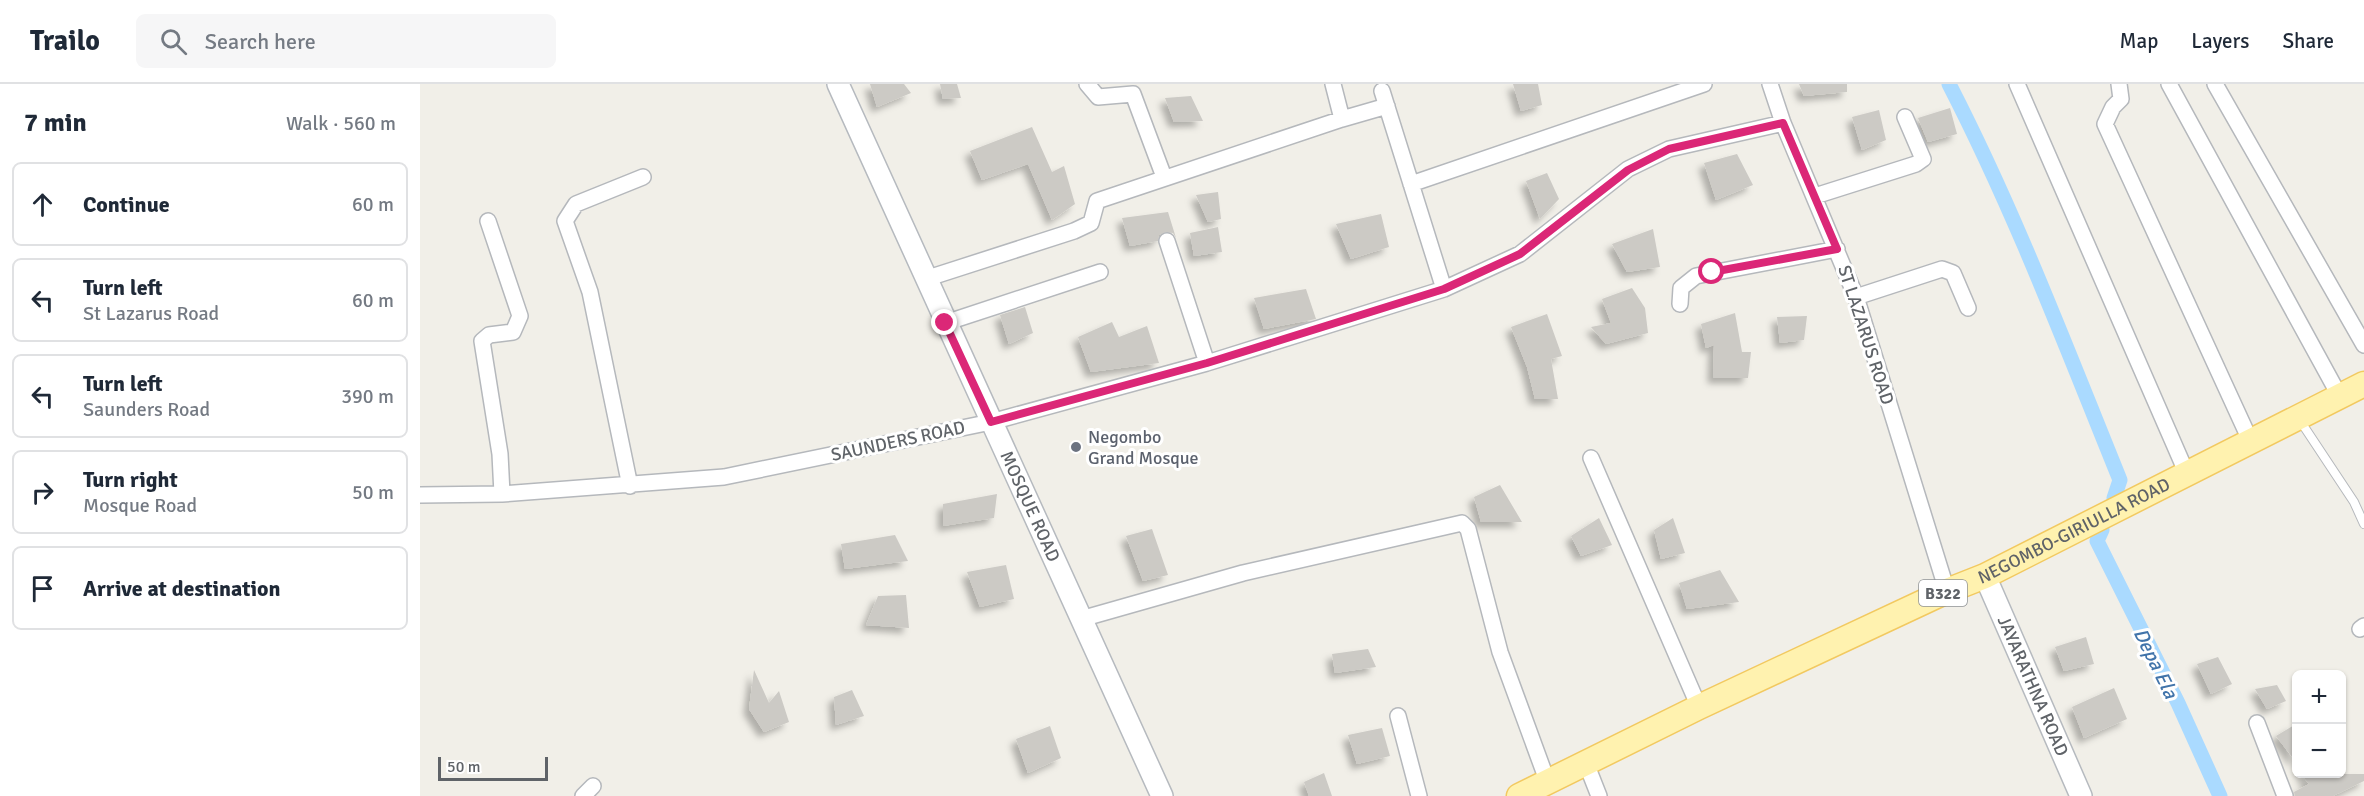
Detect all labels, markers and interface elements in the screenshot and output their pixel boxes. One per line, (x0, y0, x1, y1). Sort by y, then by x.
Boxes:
search box (136, 14, 556, 68)
text: Trailo (30, 24, 100, 58)
icon: search (157, 25, 190, 58)
text: Search here (205, 28, 316, 55)
text: Map (2120, 28, 2158, 54)
text: Layers (2191, 28, 2249, 54)
text: Share (2282, 28, 2334, 54)
text: 7 min (24, 107, 87, 139)
text: Walk · 560 m (286, 111, 396, 136)
icon: ahead (26, 188, 59, 221)
text: Continue (83, 191, 170, 218)
text: 60 m (352, 192, 394, 217)
route start (1698, 258, 1724, 284)
street label: ST LAZARUS ROAD (1833, 263, 1899, 407)
text: Turn left (83, 274, 163, 301)
icon: left (26, 284, 59, 317)
text: 60 m (352, 288, 394, 313)
text: St Lazarus Road (83, 301, 219, 326)
route end (931, 309, 957, 335)
text: Turn left (83, 370, 163, 397)
icon: left (26, 380, 59, 413)
text: 390 m (341, 384, 394, 409)
text: Saunders Road (83, 397, 210, 422)
street label: SAUNDERS ROAD (829, 416, 967, 466)
place label: Negombo Grand Mosque (1088, 426, 1199, 469)
marker: Negombo Grand Mosque (1069, 440, 1083, 454)
street label: MOSQUE ROAD (995, 448, 1065, 565)
text: Turn right (83, 466, 178, 493)
street label: NEGOMBO-GIRIULLA ROAD (1975, 473, 2174, 589)
icon: right (26, 476, 59, 509)
text: 50 m (352, 480, 394, 505)
text: Mosque Road (83, 493, 197, 518)
icon: arrive (26, 572, 59, 605)
text: Arrive at destination (83, 575, 280, 602)
road number: B322 (1919, 580, 1967, 606)
street label: JAYARATHNA ROAD (1993, 612, 2073, 759)
water label: Depa Ela (2128, 624, 2184, 703)
map controls (2292, 670, 2346, 778)
button: + (2292, 670, 2346, 724)
button: − (2292, 724, 2346, 778)
scale bar (438, 754, 548, 782)
text: 50 m (447, 757, 481, 777)

